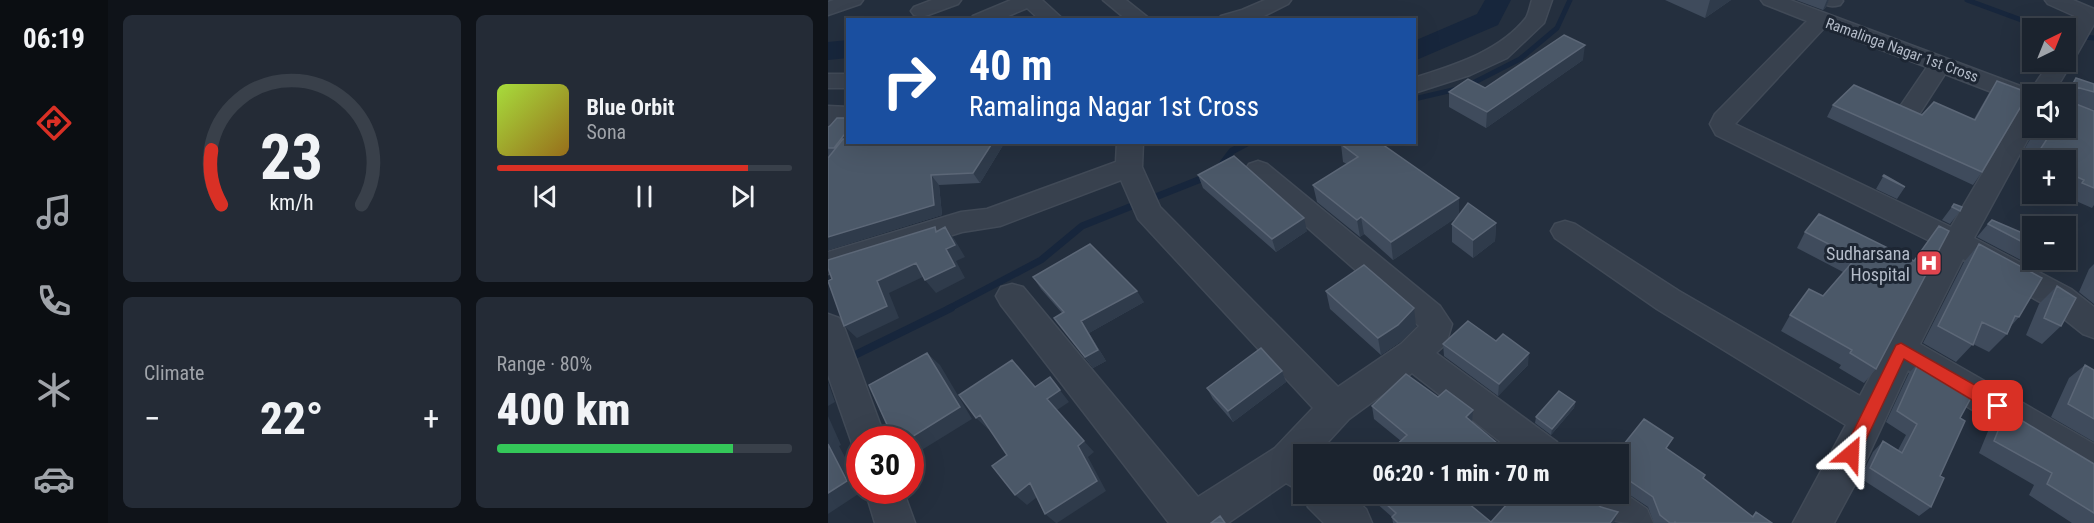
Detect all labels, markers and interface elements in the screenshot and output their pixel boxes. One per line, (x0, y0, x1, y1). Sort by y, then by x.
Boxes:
street label: Ramalinga Nagar 1st Cross (1823, 14, 1981, 86)
north arrow (2022, 18, 2076, 72)
map controls (2022, 18, 2076, 270)
text: 06:19 (23, 23, 85, 55)
text: 40 m (969, 41, 1052, 90)
icon: right (870, 42, 948, 120)
button: sound (2022, 84, 2076, 138)
text: Ramalinga Nagar 1st Cross (969, 91, 1259, 123)
text: Blue Orbit (587, 95, 675, 120)
icon: directions (33, 102, 75, 144)
text: Sona (587, 120, 626, 144)
text: 23 (260, 122, 323, 195)
button: + (2022, 150, 2076, 204)
icon: previous (529, 180, 562, 213)
icon: pause (628, 180, 661, 213)
icon: next (726, 180, 759, 213)
icon: music (33, 191, 75, 233)
text: km/h (270, 191, 314, 216)
button: − (2022, 216, 2076, 270)
place label: Sudharsana Hospital (1826, 243, 1910, 285)
hospital icon: Sudharsana Hospital (1914, 248, 1944, 278)
icon: phone (33, 280, 75, 322)
text: Range · 80% (497, 352, 592, 376)
text: Climate (144, 361, 204, 385)
icon: climate (33, 369, 75, 411)
pin (1972, 380, 2023, 431)
text: 400 km (497, 383, 631, 436)
icon: arrive (1981, 389, 2014, 422)
text: 22° (260, 392, 324, 445)
text: − (144, 399, 161, 438)
text: + (423, 399, 440, 438)
position arrow (1819, 422, 1883, 486)
speed limit sign: 30 (846, 426, 924, 504)
icon: car (33, 458, 75, 500)
text: 06:20 · 1 min · 70 m (1373, 461, 1549, 486)

